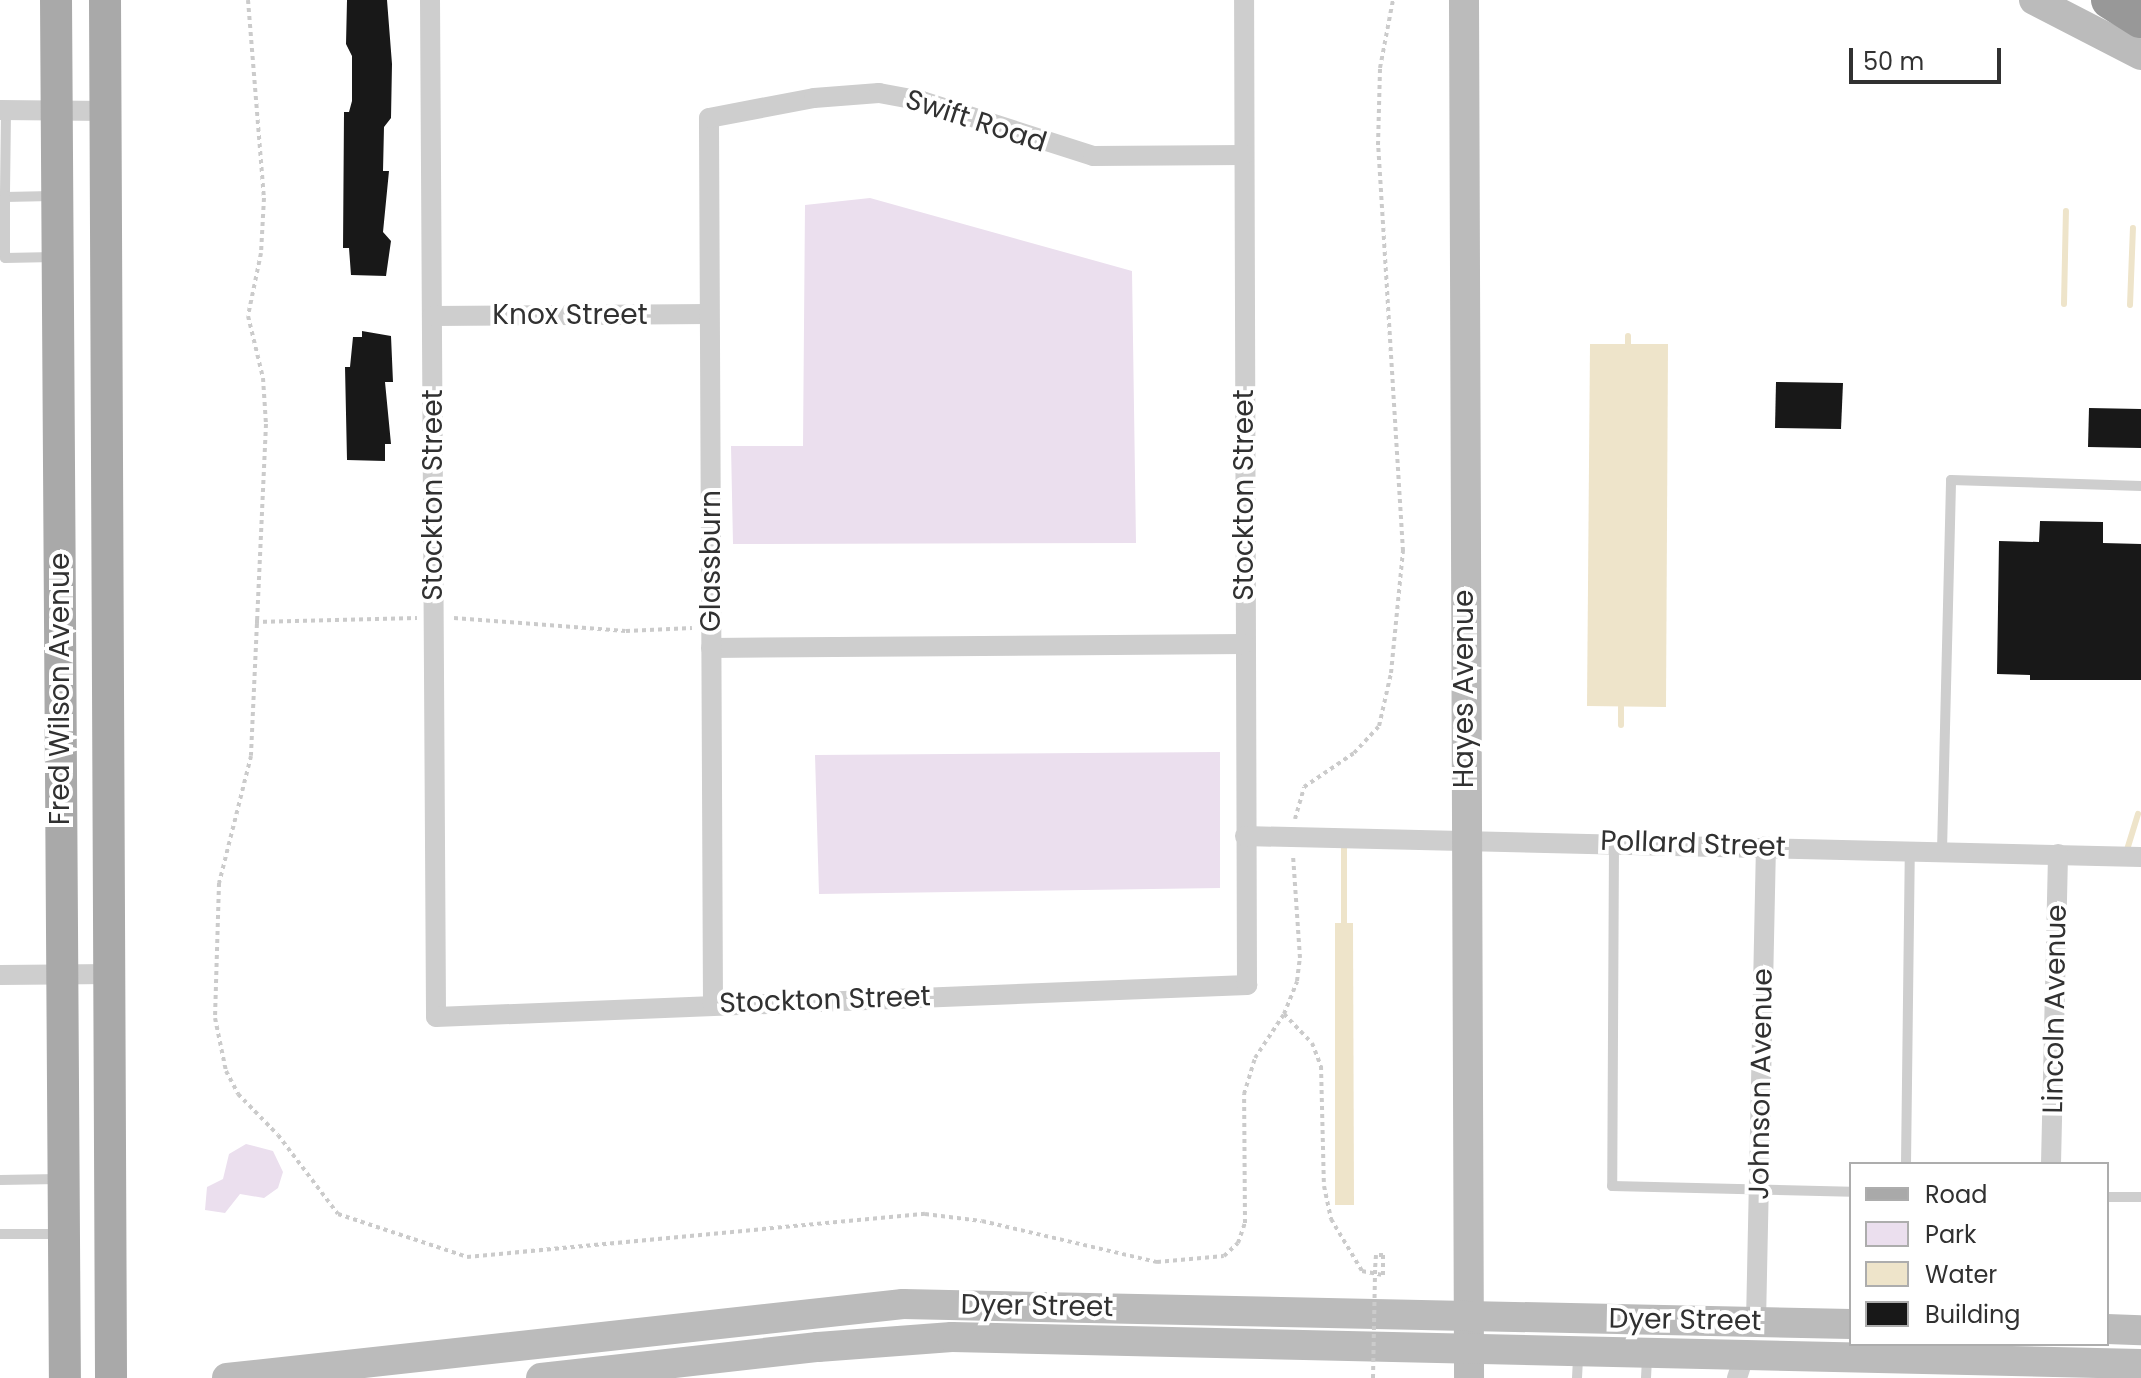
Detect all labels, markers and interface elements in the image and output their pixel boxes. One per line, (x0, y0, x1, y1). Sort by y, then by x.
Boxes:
scale bar (1853, 32, 2005, 82)
text: 50 m (1863, 45, 1924, 78)
street label: Swift Road (901, 82, 1051, 160)
street label: Knox Street (492, 298, 648, 332)
street label: Stockton Street (416, 389, 450, 601)
street label: Stockton Street (1227, 389, 1261, 601)
street label: Glassburn (694, 490, 728, 632)
street label: Fred Wilson Avenue (43, 553, 77, 825)
street label: Hayes Avenue (1447, 590, 1481, 788)
street label: Pollard Street (1600, 824, 1786, 864)
street label: Lincoln Avenue (2036, 904, 2074, 1114)
street label: Johnson Avenue (1742, 968, 1780, 1200)
street label: Stockton Street (719, 980, 931, 1020)
legend (1849, 1162, 2109, 1346)
text: Road (1925, 1178, 1987, 1211)
text: Park (1925, 1218, 1976, 1251)
text: Water (1925, 1258, 1997, 1291)
street label: Dyer Street (960, 1288, 1114, 1324)
text: Building (1925, 1298, 2021, 1331)
street label: Dyer Street (1608, 1302, 1762, 1338)

